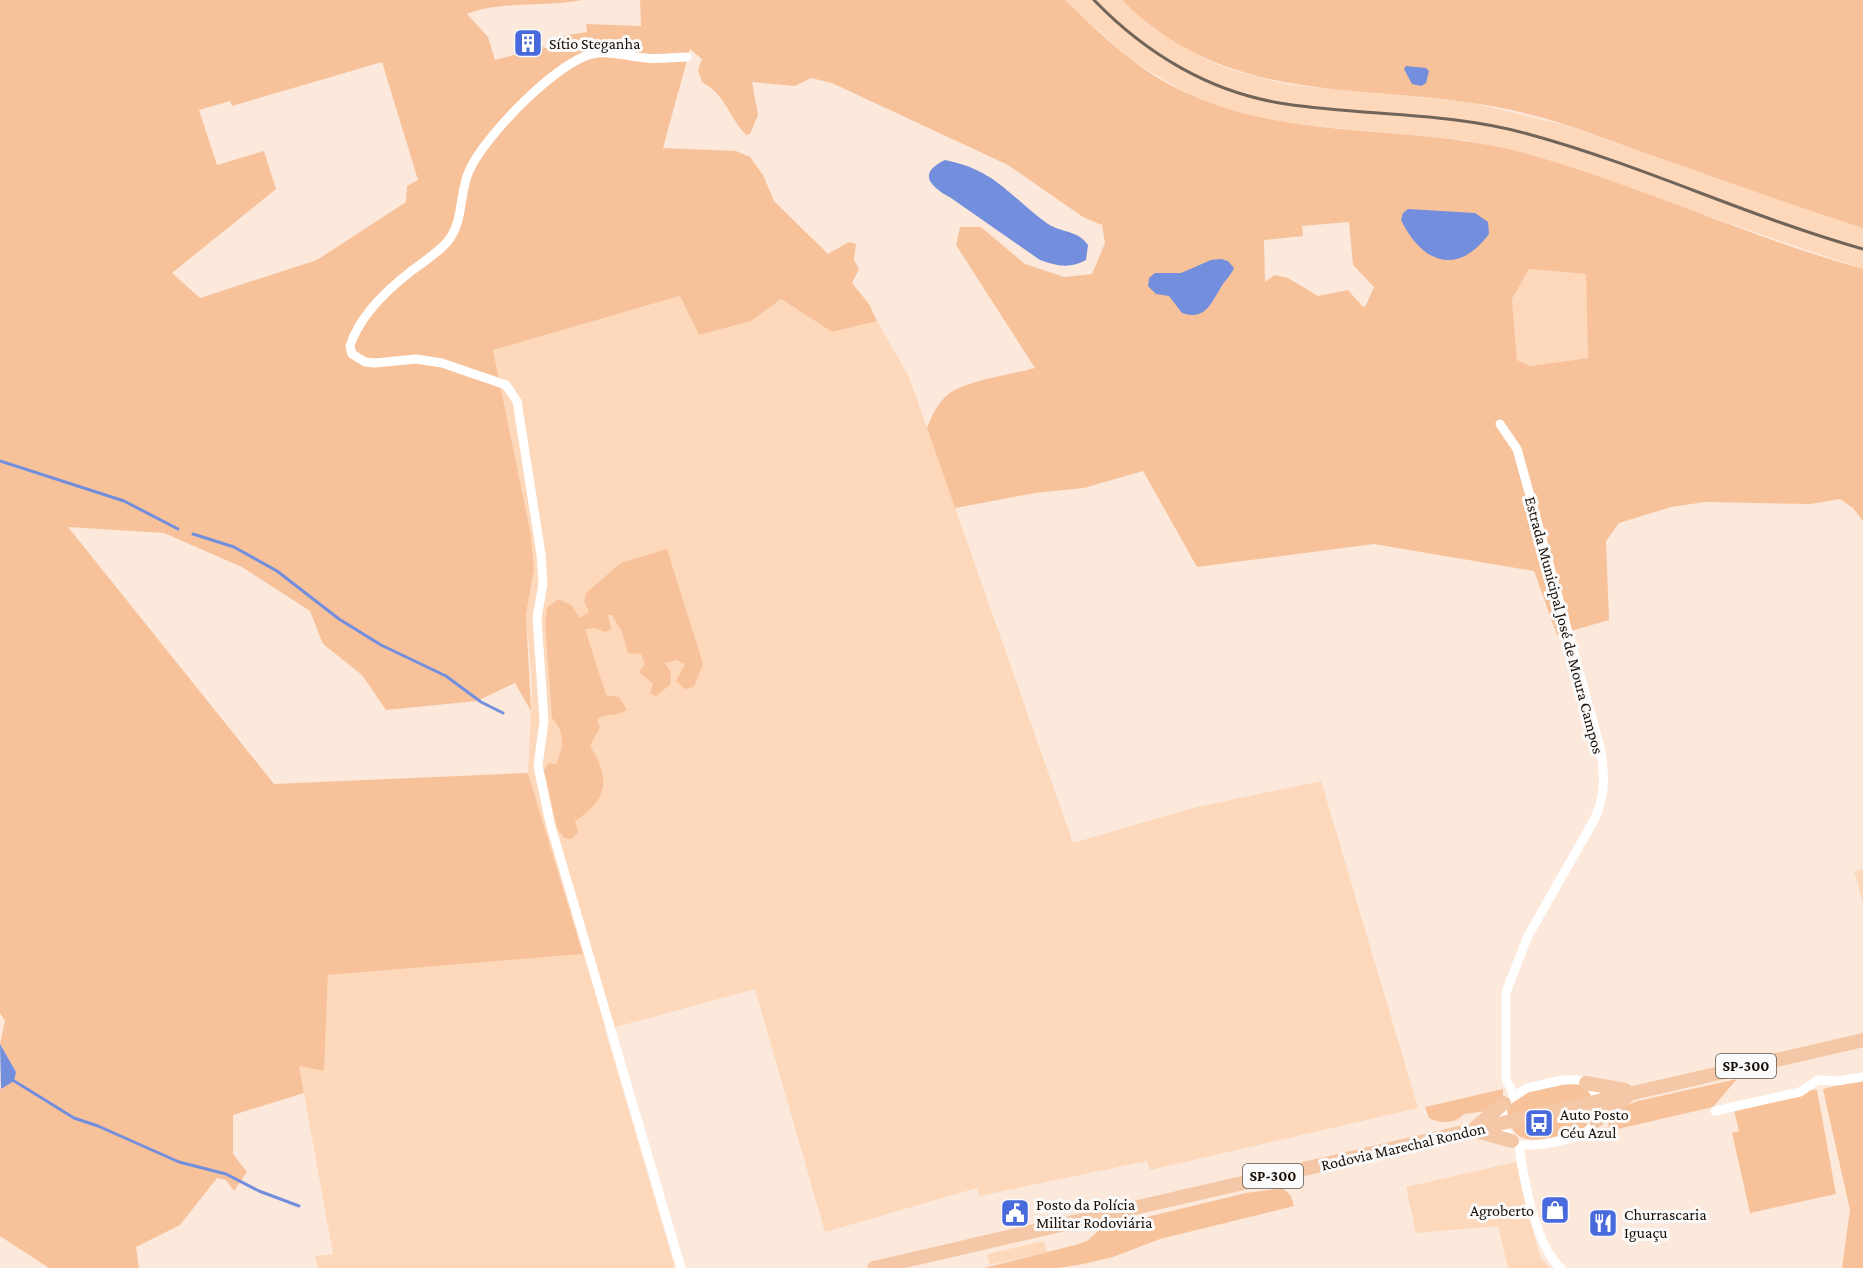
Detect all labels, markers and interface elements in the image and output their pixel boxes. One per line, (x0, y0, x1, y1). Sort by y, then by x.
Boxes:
building icon: Sítio Steganha (512, 27, 544, 59)
place label: Sítio Steganha (549, 35, 641, 53)
street label: Estrada Municipal José de Moura Campos (1521, 495, 1607, 756)
road number: SP-300 (1716, 1054, 1776, 1078)
place label: Auto Posto Céu Azul (1560, 1106, 1629, 1141)
bus stop icon: Auto Posto Céu Azul (1523, 1107, 1555, 1139)
street label: Rodovia Marechal Rondon (1319, 1119, 1487, 1174)
road number: SP-300 (1243, 1164, 1303, 1188)
shop icon: Agroberto (1539, 1194, 1571, 1226)
place label: Posto da Polícia Militar Rodoviária (1036, 1196, 1153, 1231)
public building icon: Posto da Polícia Militar Rodoviária (999, 1197, 1031, 1229)
place label: Agroberto (1470, 1202, 1534, 1220)
place label: Churrascaria Iguaçu (1624, 1206, 1707, 1242)
restaurant icon: Churrascaria Iguaçu (1587, 1207, 1619, 1239)

